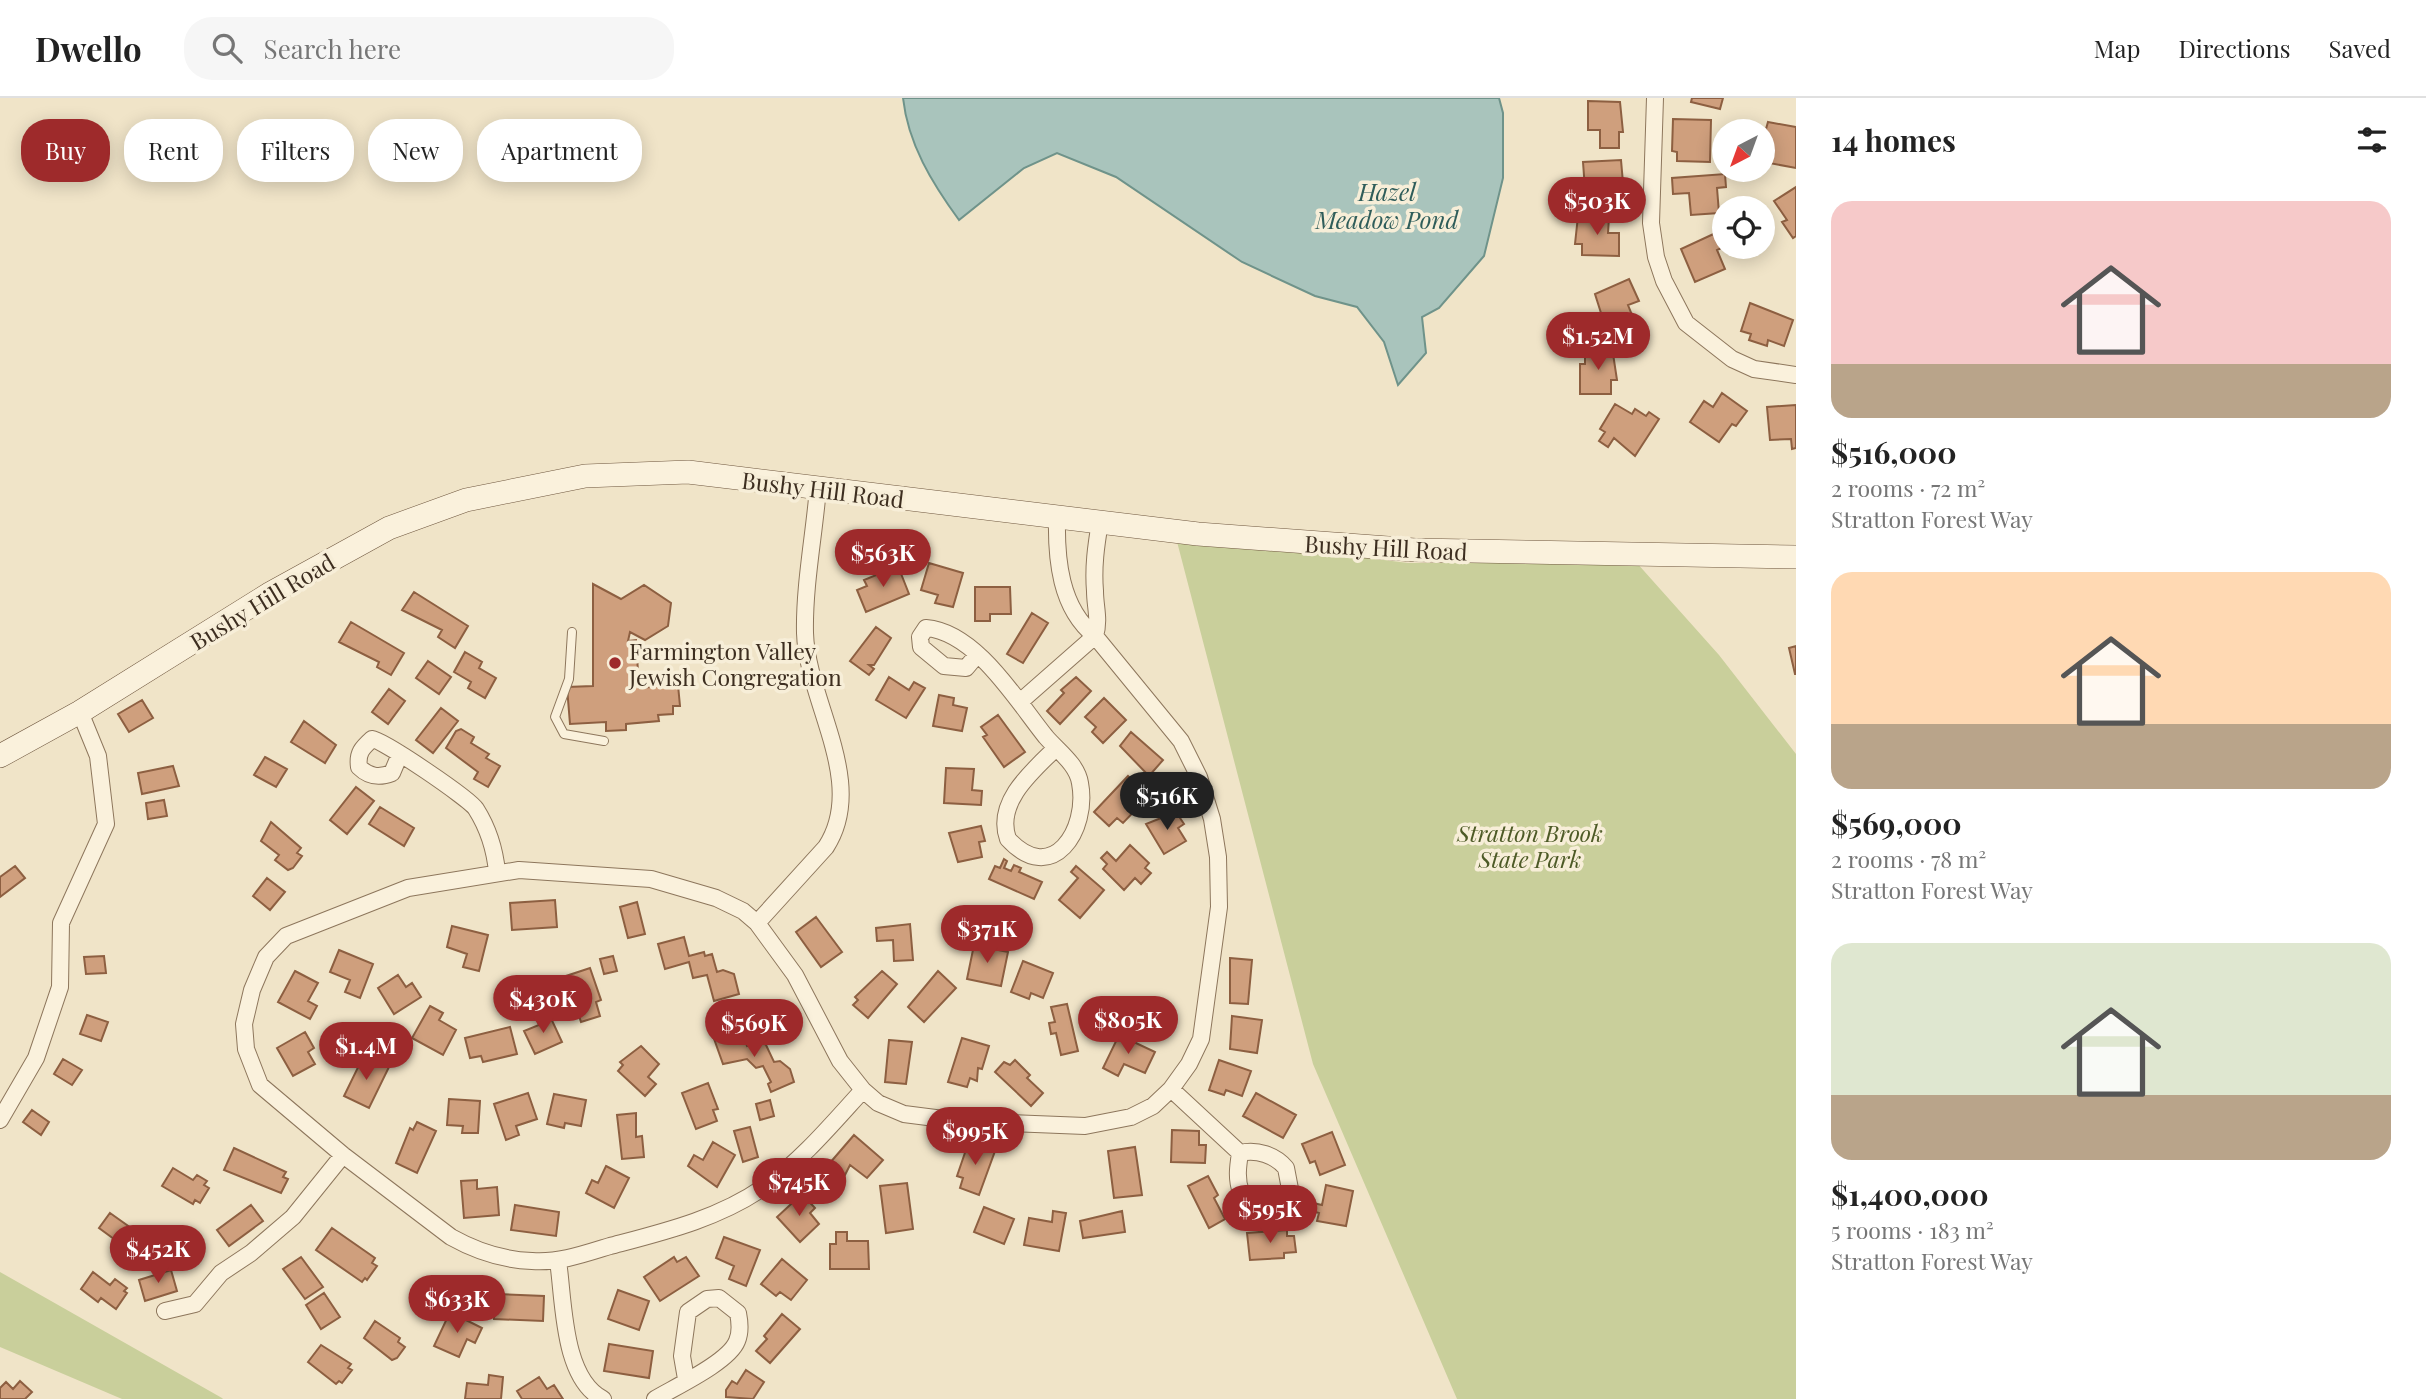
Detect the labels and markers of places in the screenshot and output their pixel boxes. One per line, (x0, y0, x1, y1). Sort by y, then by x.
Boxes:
pin: $503K (1548, 178, 1646, 237)
pin: $1.52M (1541, 313, 1655, 372)
pin: $563K (834, 530, 932, 589)
place label: Farmington Valley Jewish Congregation (628, 635, 842, 692)
marker: Farmington Valley Jewish Congregation (607, 655, 623, 671)
pin: $516K (1118, 772, 1216, 832)
pin: $371K (938, 906, 1036, 965)
pin: $430K (494, 976, 592, 1035)
pin: $805K (1079, 996, 1177, 1056)
pin: $569K (705, 1000, 803, 1059)
pin: $1.4M (317, 1023, 415, 1082)
pin: $995K (926, 1108, 1024, 1167)
pin: $745K (750, 1158, 848, 1218)
pin: $595K (1221, 1186, 1319, 1245)
pin: $452K (109, 1226, 207, 1285)
pin: $633K (408, 1276, 506, 1335)

